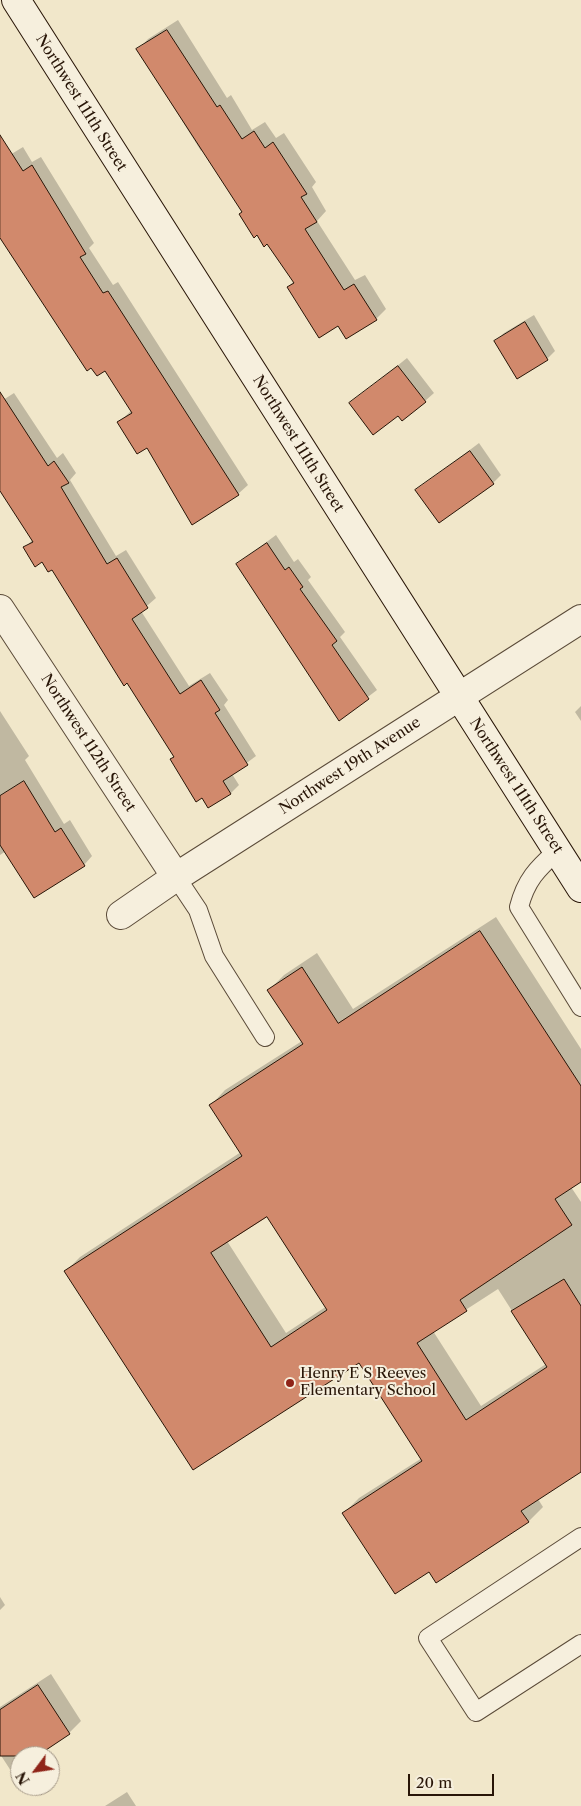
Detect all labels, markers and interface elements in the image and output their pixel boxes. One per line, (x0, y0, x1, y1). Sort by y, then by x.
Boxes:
street label: Northwest 111th Street (31, 31, 131, 175)
street label: Northwest 111th Street (248, 372, 348, 516)
street label: Northwest 112th Street (37, 671, 139, 815)
street label: Northwest 19th Avenue (276, 713, 424, 819)
street label: Northwest 111th Street (465, 715, 567, 857)
place label: Henry E S Reeves Elementary School (300, 1365, 436, 1400)
marker: Henry E S Reeves Elementary School (284, 1377, 296, 1389)
north arrow (10, 1746, 60, 1796)
scale bar (411, 1764, 497, 1796)
text: N (12, 1768, 34, 1788)
text: 20 m (416, 1773, 452, 1792)

